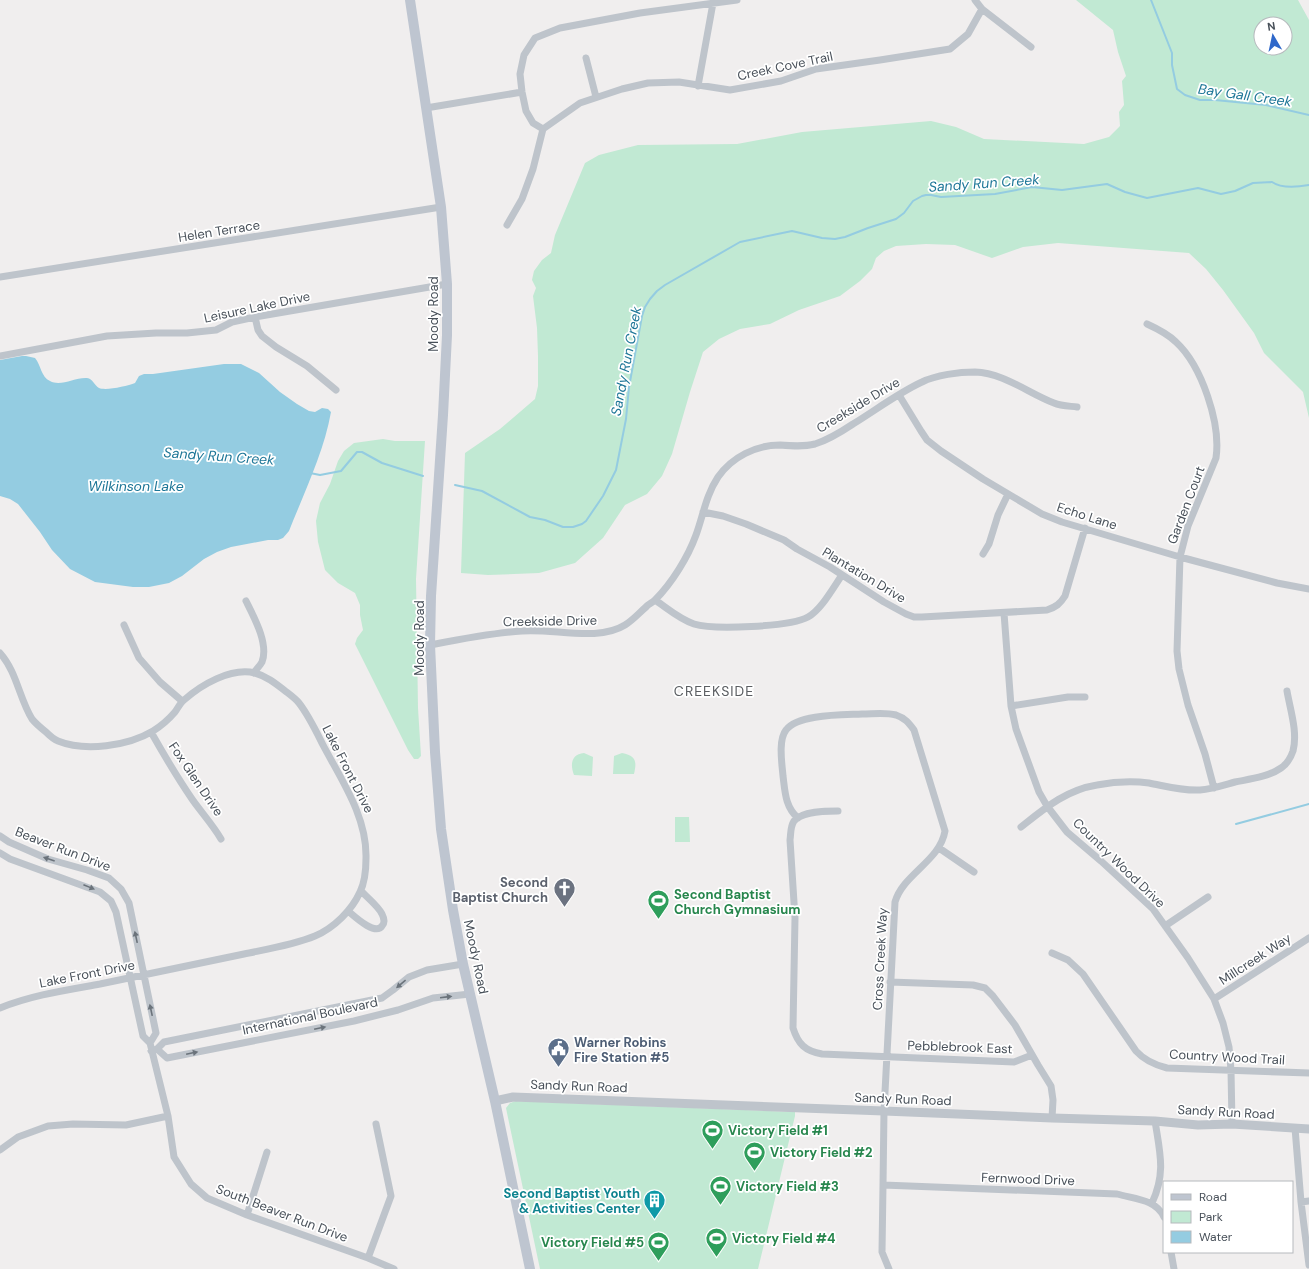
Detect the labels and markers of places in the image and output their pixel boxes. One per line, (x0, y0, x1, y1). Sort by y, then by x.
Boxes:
place label: Second Baptist Church (452, 874, 548, 906)
church icon: Second Baptist Church (551, 876, 577, 909)
place label: Second Baptist Church Gymnasium (674, 886, 800, 918)
sports icon: Second Baptist Church Gymnasium (646, 888, 672, 921)
place label: Warner Robins Fire Station #5 (574, 1034, 669, 1066)
public building icon: Warner Robins Fire Station #5 (546, 1036, 572, 1069)
sports icon: Victory Field #1 (700, 1117, 726, 1150)
place label: Victory Field #1 (728, 1122, 828, 1139)
sports icon: Victory Field #2 (742, 1139, 768, 1172)
place label: Victory Field #2 (770, 1144, 872, 1161)
sports icon: Victory Field #3 (708, 1173, 734, 1206)
place label: Victory Field #3 (736, 1178, 839, 1195)
place label: Second Baptist Youth & Activities Center (503, 1185, 641, 1217)
building icon: Second Baptist Youth & Activities Center (642, 1187, 668, 1220)
sports icon: Victory Field #4 (703, 1225, 729, 1258)
sports icon: Victory Field #5 (646, 1229, 672, 1262)
place label: Victory Field #4 (732, 1230, 835, 1247)
place label: Victory Field #5 (541, 1234, 644, 1251)

